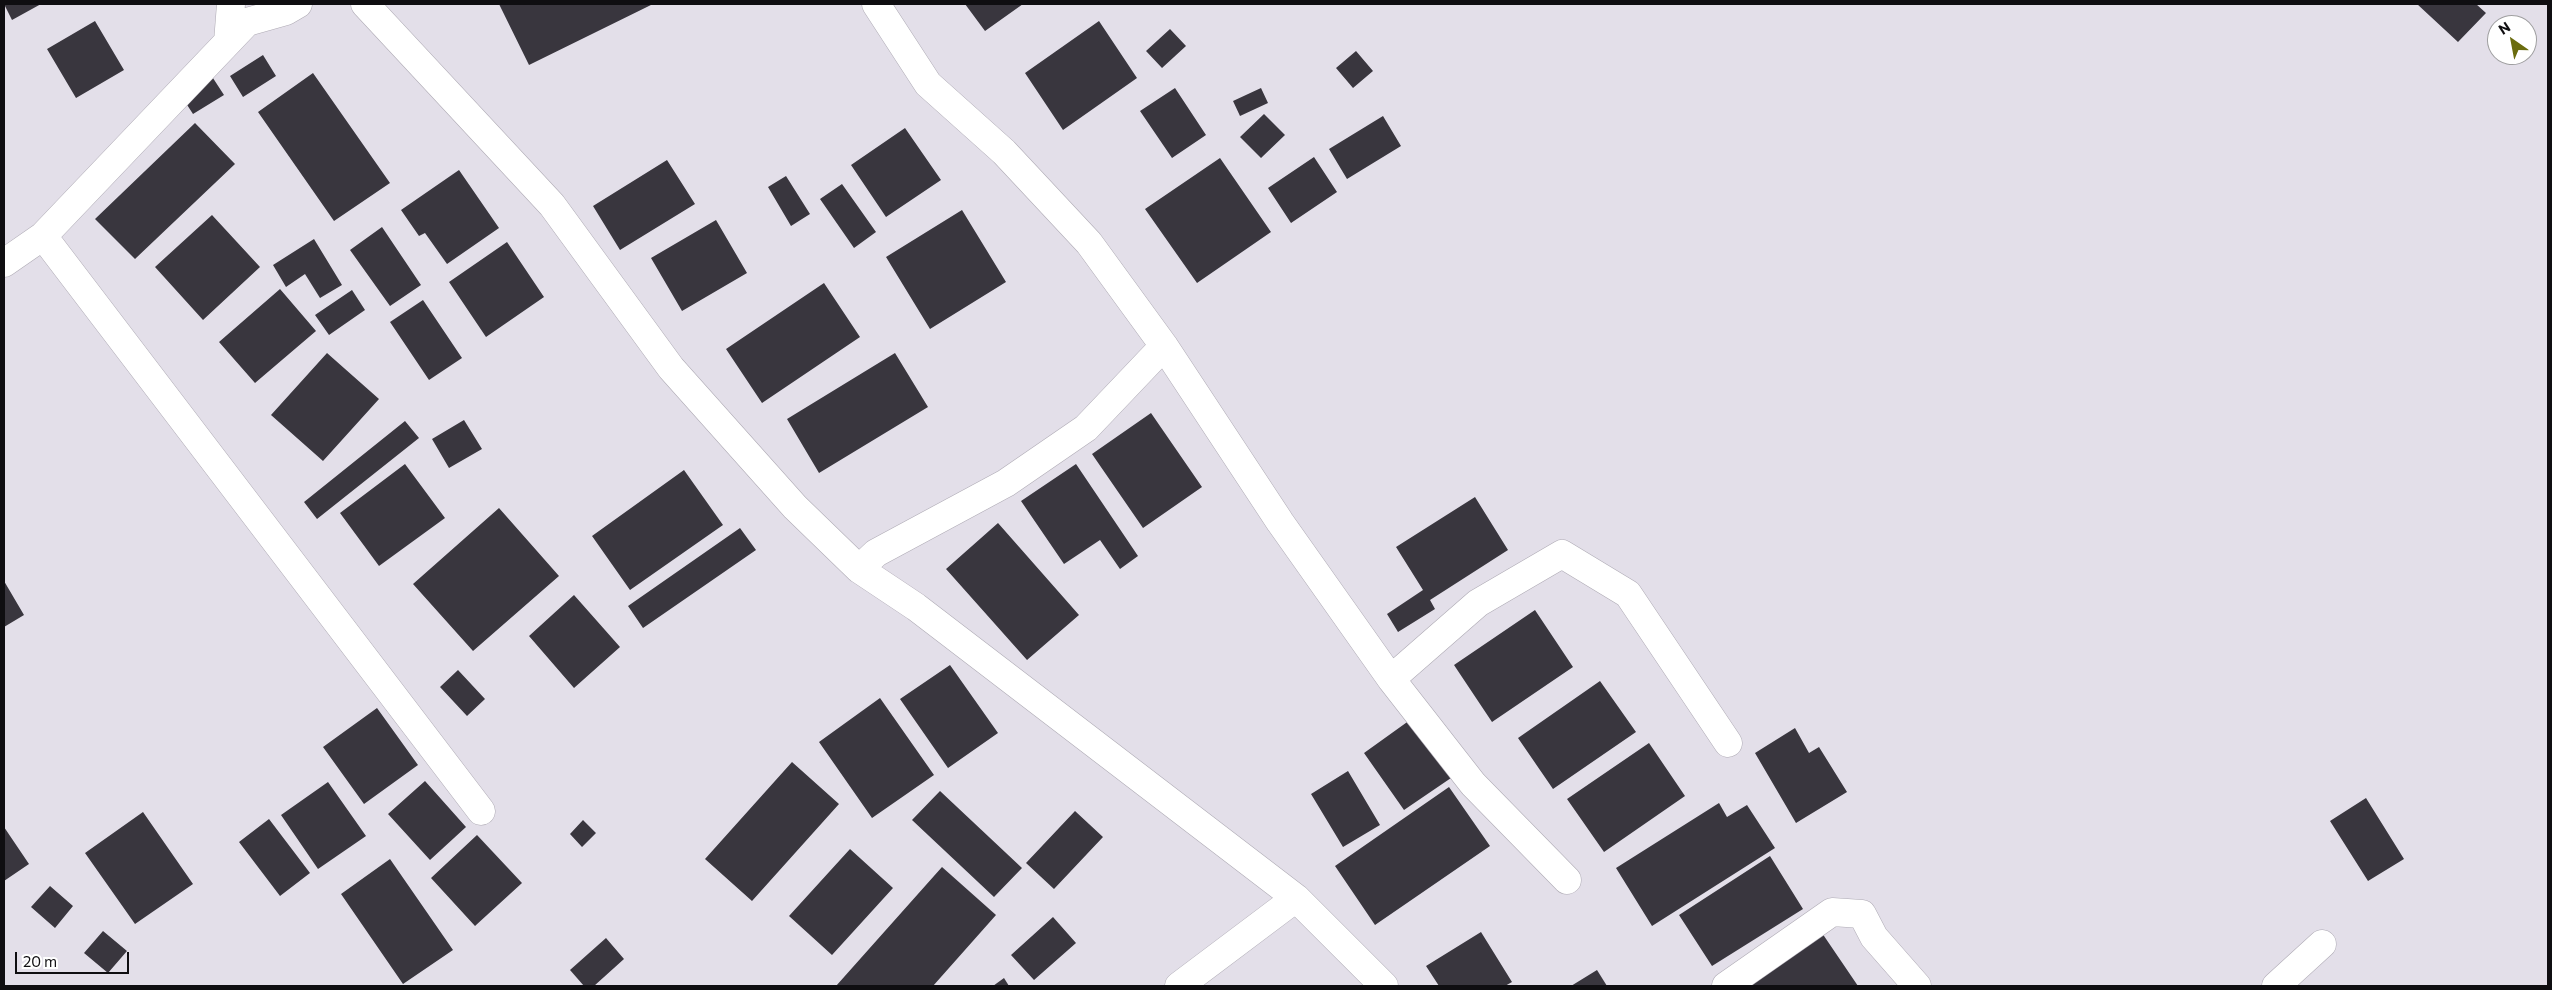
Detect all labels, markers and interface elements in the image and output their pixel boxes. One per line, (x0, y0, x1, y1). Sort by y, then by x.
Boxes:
north arrow (2487, 15, 2537, 65)
text: N (2495, 18, 2513, 38)
scale bar (18, 942, 131, 974)
text: 20 m (23, 952, 57, 970)

